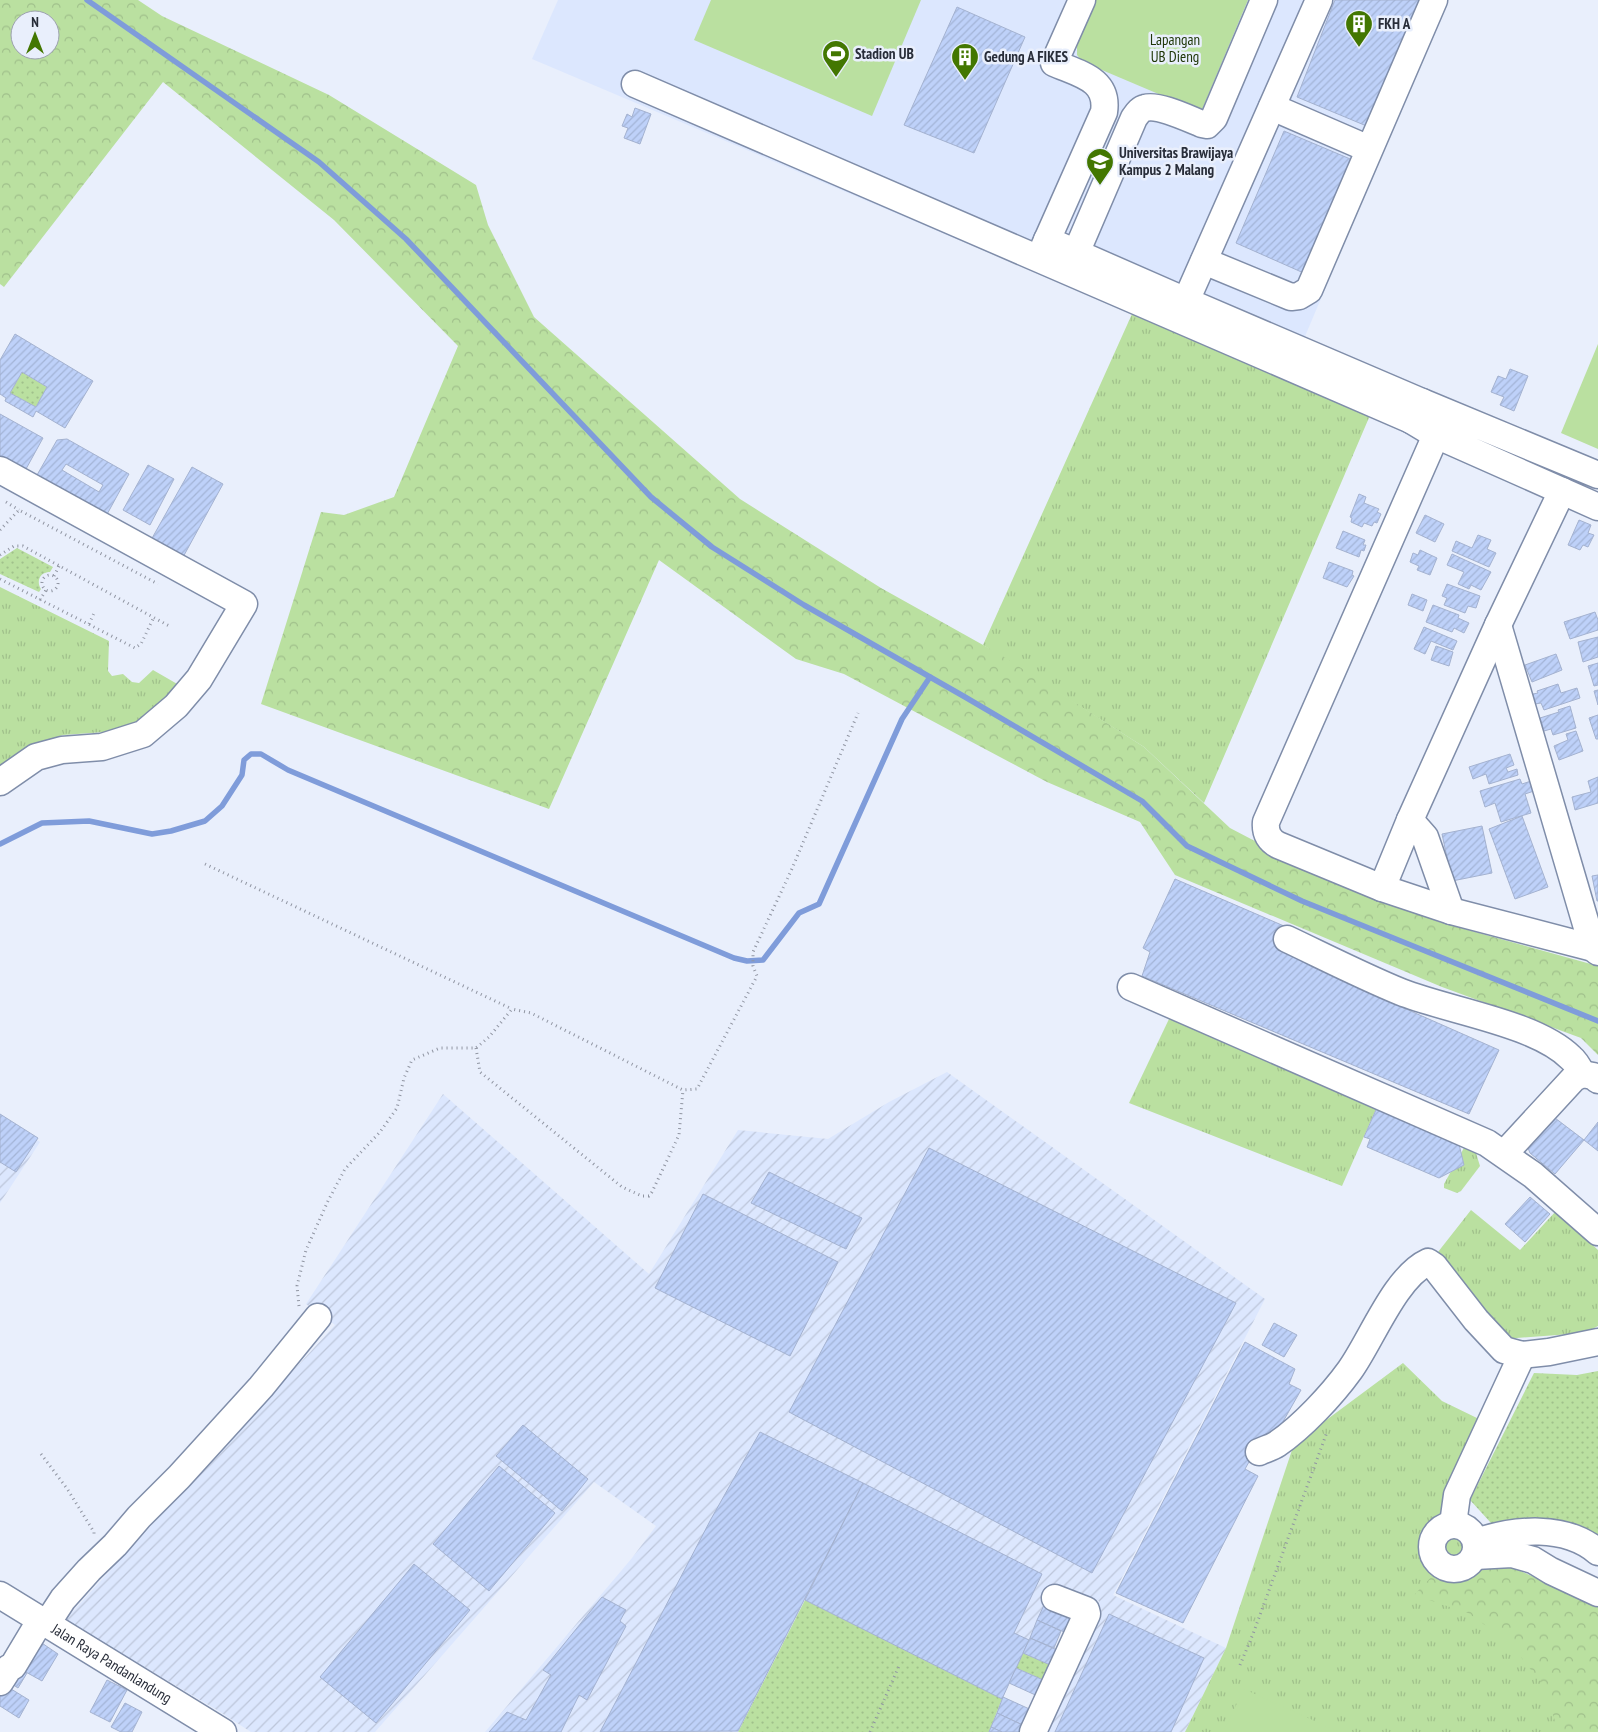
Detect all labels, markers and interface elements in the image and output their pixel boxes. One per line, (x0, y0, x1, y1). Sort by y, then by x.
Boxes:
building icon: FKH A (1344, 9, 1374, 48)
north arrow (10, 10, 60, 60)
text: N (31, 13, 39, 31)
place label: FKH A (1378, 14, 1411, 33)
park label: Lapangan UB Dieng (1150, 30, 1200, 66)
sports icon: Stadion UB (821, 39, 851, 78)
building icon: Gedung A FIKES (950, 42, 980, 81)
place label: Stadion UB (855, 44, 914, 63)
place label: Gedung A FIKES (984, 47, 1068, 66)
place label: Universitas Brawijaya Kampus 2 Malang (1119, 143, 1233, 179)
school or university icon: Universitas Brawijaya Kampus 2 Malang (1085, 147, 1115, 186)
street label: Jalan Raya Pandanlandung (48, 1619, 175, 1707)

